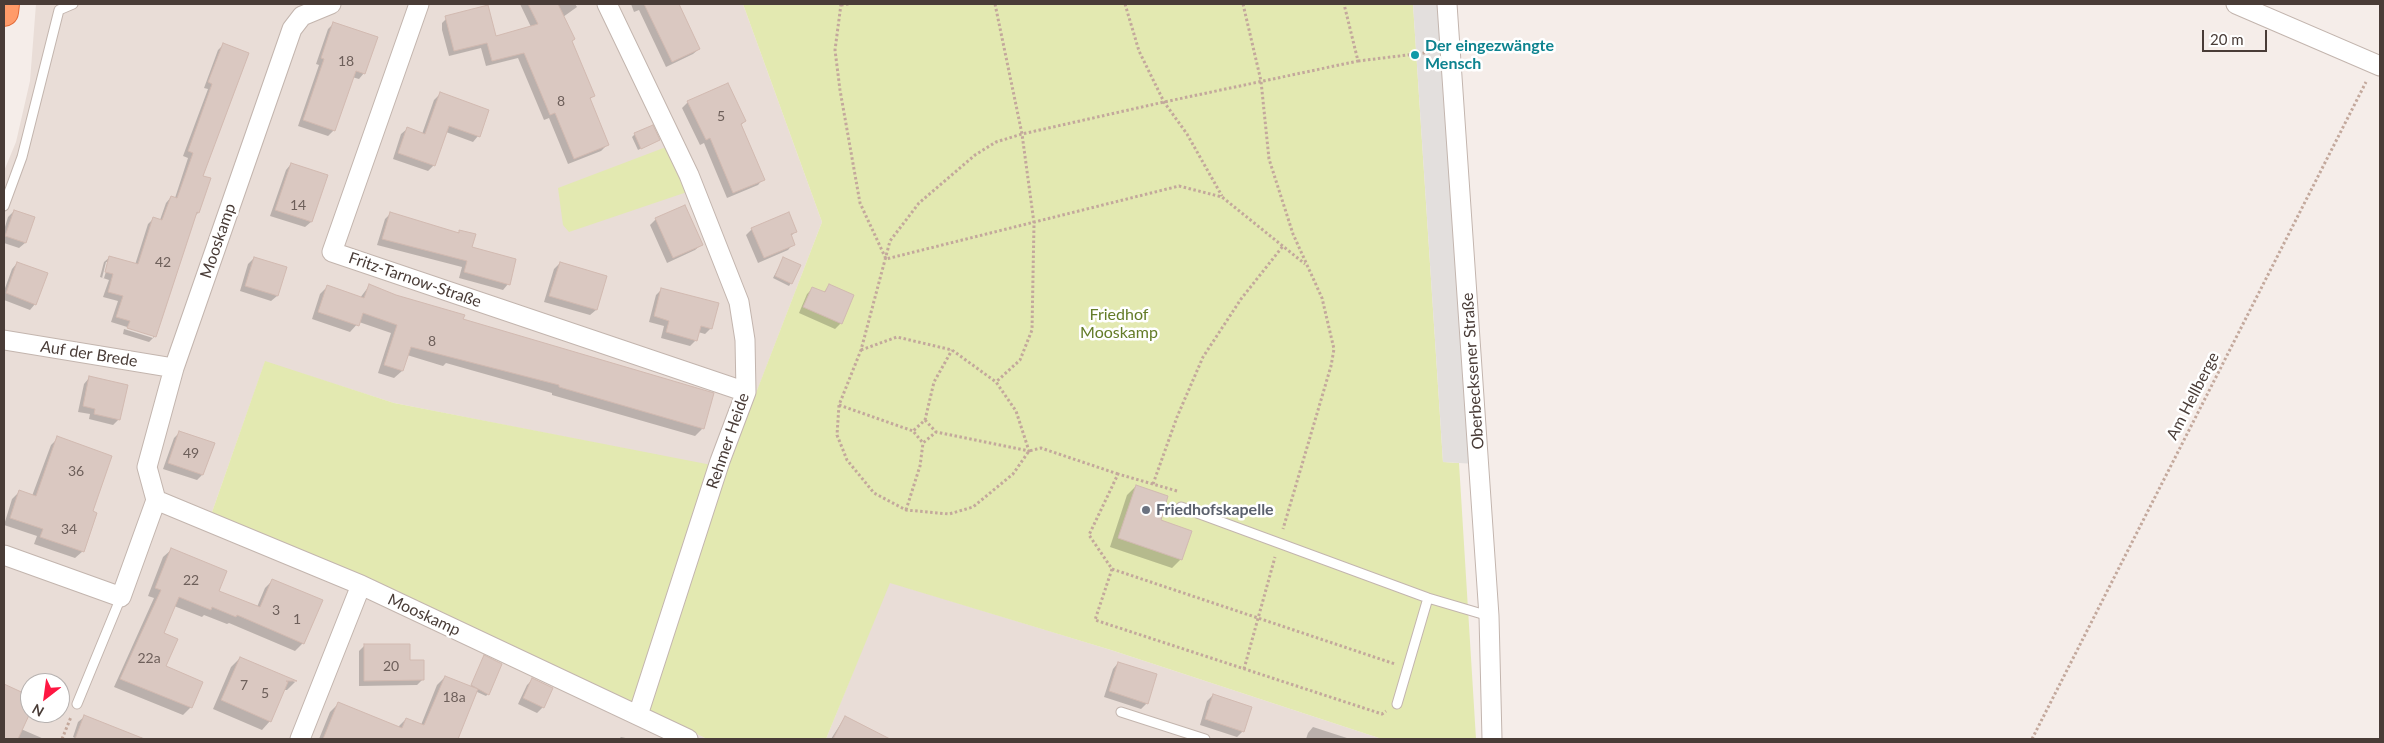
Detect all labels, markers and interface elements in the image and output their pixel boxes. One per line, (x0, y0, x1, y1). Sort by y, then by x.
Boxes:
scale bar (2204, 20, 2269, 52)
text: 20 m (2210, 30, 2244, 48)
place label: Der eingezwängte Mensch (1425, 36, 1554, 74)
marker: Der eingezwängte Mensch (1409, 49, 1421, 61)
house number: 18 (338, 53, 354, 69)
house number: 8 (557, 93, 565, 109)
house number: 5 (717, 108, 725, 124)
house number: 14 (290, 197, 306, 213)
street label: Mooskamp (196, 201, 240, 281)
street label: Fritz-Tarnow-Straße (346, 248, 484, 312)
house number: 42 (155, 254, 171, 270)
street label: Oberbecksener Straße (1458, 292, 1488, 450)
park label: Friedhof Mooskamp (1080, 305, 1158, 343)
house number: 8 (428, 333, 436, 349)
street label: Auf der Brede (39, 337, 139, 371)
street label: Am Hellberge (2163, 349, 2223, 443)
street label: Rehmer Heide (703, 391, 753, 491)
house number: 49 (183, 445, 199, 461)
house number: 36 (68, 463, 84, 479)
place label: Friedhofskapelle (1156, 500, 1274, 520)
marker: Friedhofskapelle (1140, 504, 1152, 516)
house number: 34 (61, 521, 77, 537)
house number: 22 (183, 572, 199, 588)
street label: Mooskamp (385, 590, 463, 640)
house number: 3 (272, 602, 280, 618)
house number: 1 (293, 611, 301, 627)
house number: 22a (137, 650, 161, 666)
house number: 20 (383, 658, 399, 674)
north arrow (20, 673, 70, 723)
house number: 7 (240, 677, 248, 693)
house number: 5 (261, 685, 269, 701)
house number: 18a (442, 689, 466, 705)
text: N (29, 701, 47, 721)

